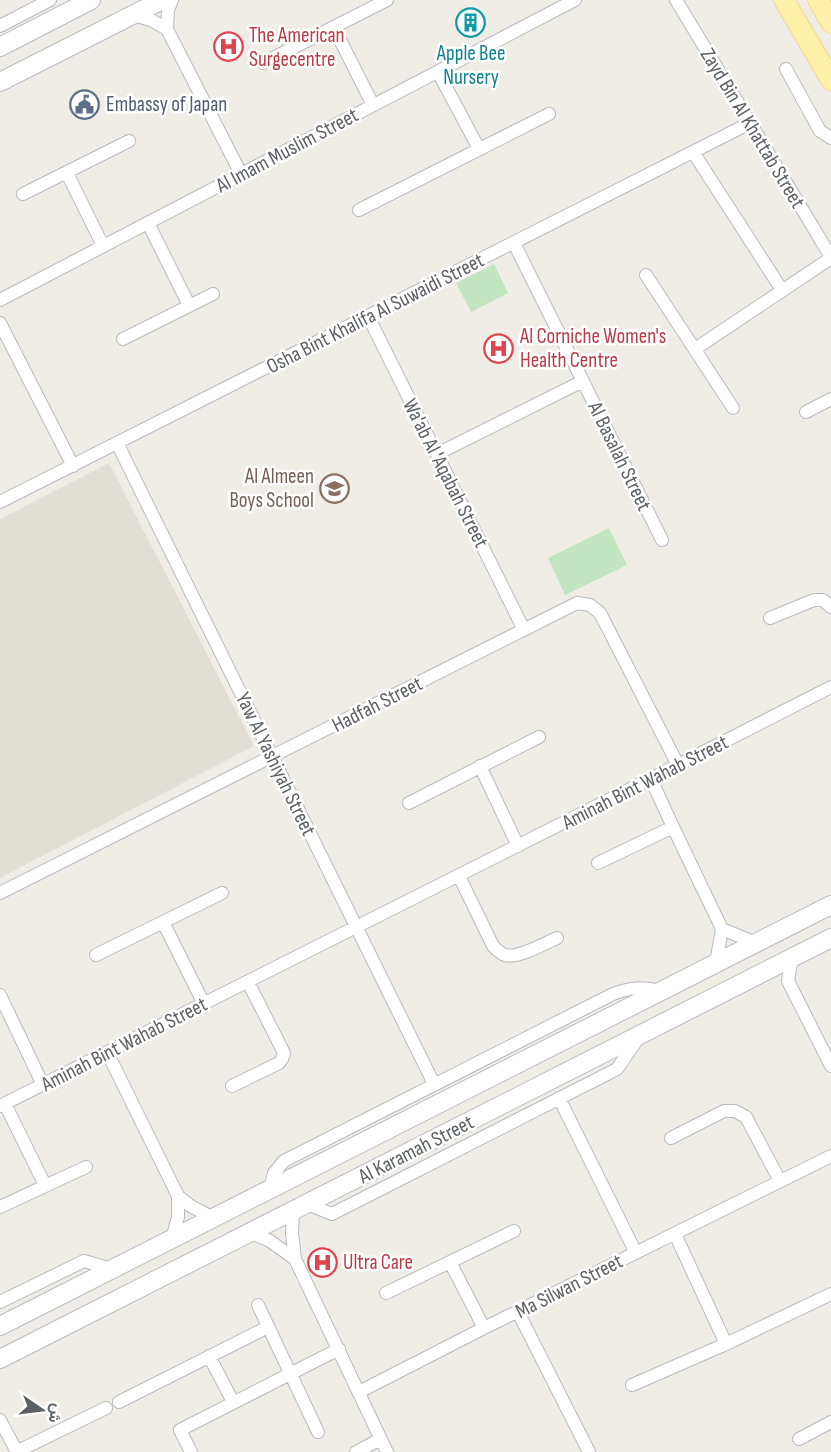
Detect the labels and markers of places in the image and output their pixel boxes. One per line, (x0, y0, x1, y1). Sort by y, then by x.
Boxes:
building icon: Apple Bee Nursery (455, 6, 487, 38)
place label: The American Surgecentre (249, 23, 345, 72)
hospital icon: The American Surgecentre (212, 31, 244, 63)
place label: Apple Bee Nursery (436, 41, 505, 90)
public building icon: Embassy of Japan (69, 88, 101, 120)
place label: Embassy of Japan (106, 92, 227, 117)
place label: Al Corniche Women's Health Centre (519, 324, 666, 373)
hospital icon: Al Corniche Women's Health Centre (483, 332, 515, 364)
place label: Al Almeen Boys School (229, 464, 314, 513)
school or university icon: Al Almeen Boys School (319, 472, 351, 504)
hospital icon: Ultra Care (306, 1246, 338, 1278)
place label: Ultra Care (343, 1250, 413, 1275)

